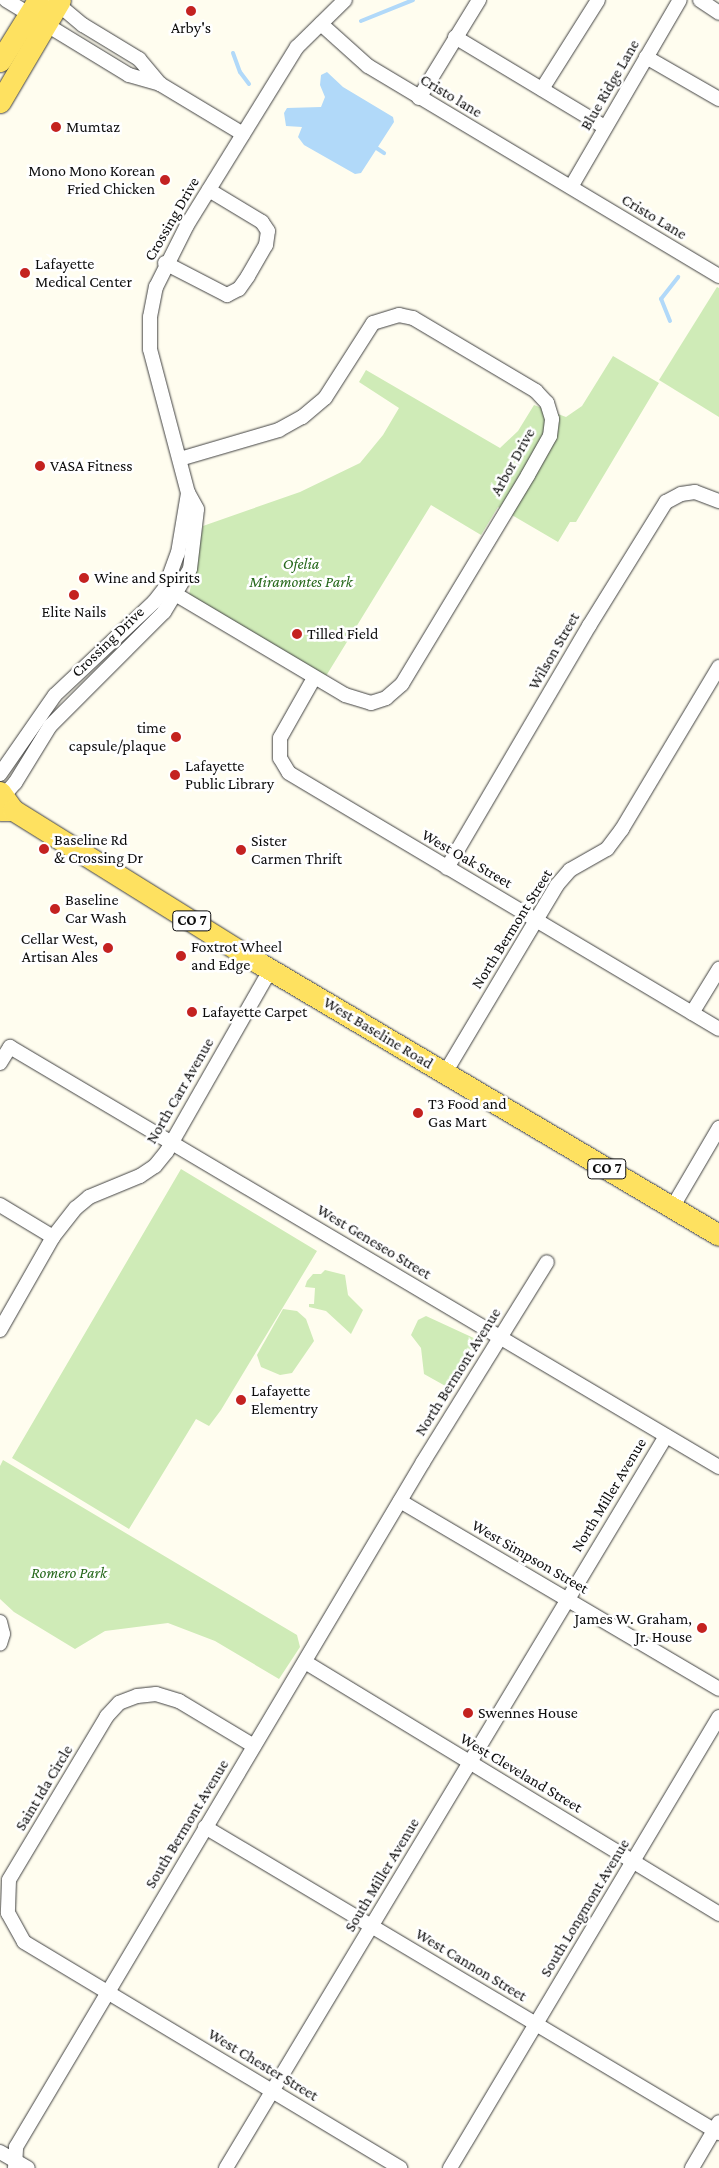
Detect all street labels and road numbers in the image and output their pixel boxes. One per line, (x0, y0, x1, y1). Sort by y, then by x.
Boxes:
street label: Blue Ridge Lane (576, 36, 644, 134)
street label: Cristo lane (417, 70, 485, 122)
street label: Crossing Drive (140, 174, 204, 264)
street label: Cristo Lane (618, 190, 690, 244)
street label: Arbor Drive (487, 425, 539, 499)
street label: Crossing Drive (68, 603, 148, 681)
street label: Wilson Street (524, 609, 584, 693)
street label: West Oak Street (418, 825, 516, 893)
street label: North Bermont Street (467, 866, 557, 992)
road number: CO 7 (172, 908, 212, 934)
street label: West Baseline Road (320, 993, 436, 1073)
street label: North Carr Avenue (142, 1035, 218, 1147)
road number: CO 7 (587, 1156, 627, 1182)
street label: West Geneseo Street (313, 1200, 435, 1284)
street label: North Bermont Avenue (411, 1304, 505, 1440)
street label: North Miller Avenue (567, 1434, 651, 1556)
street label: West Simpson Street (468, 1516, 592, 1598)
street label: West Cleveland Street (456, 1729, 586, 1817)
street label: Saint Ida Circle (11, 1742, 77, 1834)
street label: South Bermont Avenue (141, 1756, 233, 1892)
street label: South Miller Avenue (340, 1815, 424, 1935)
street label: South Longmont Avenue (536, 1835, 634, 1981)
street label: West Cannon Street (412, 1924, 530, 2006)
street label: West Chester Street (204, 2024, 322, 2106)

